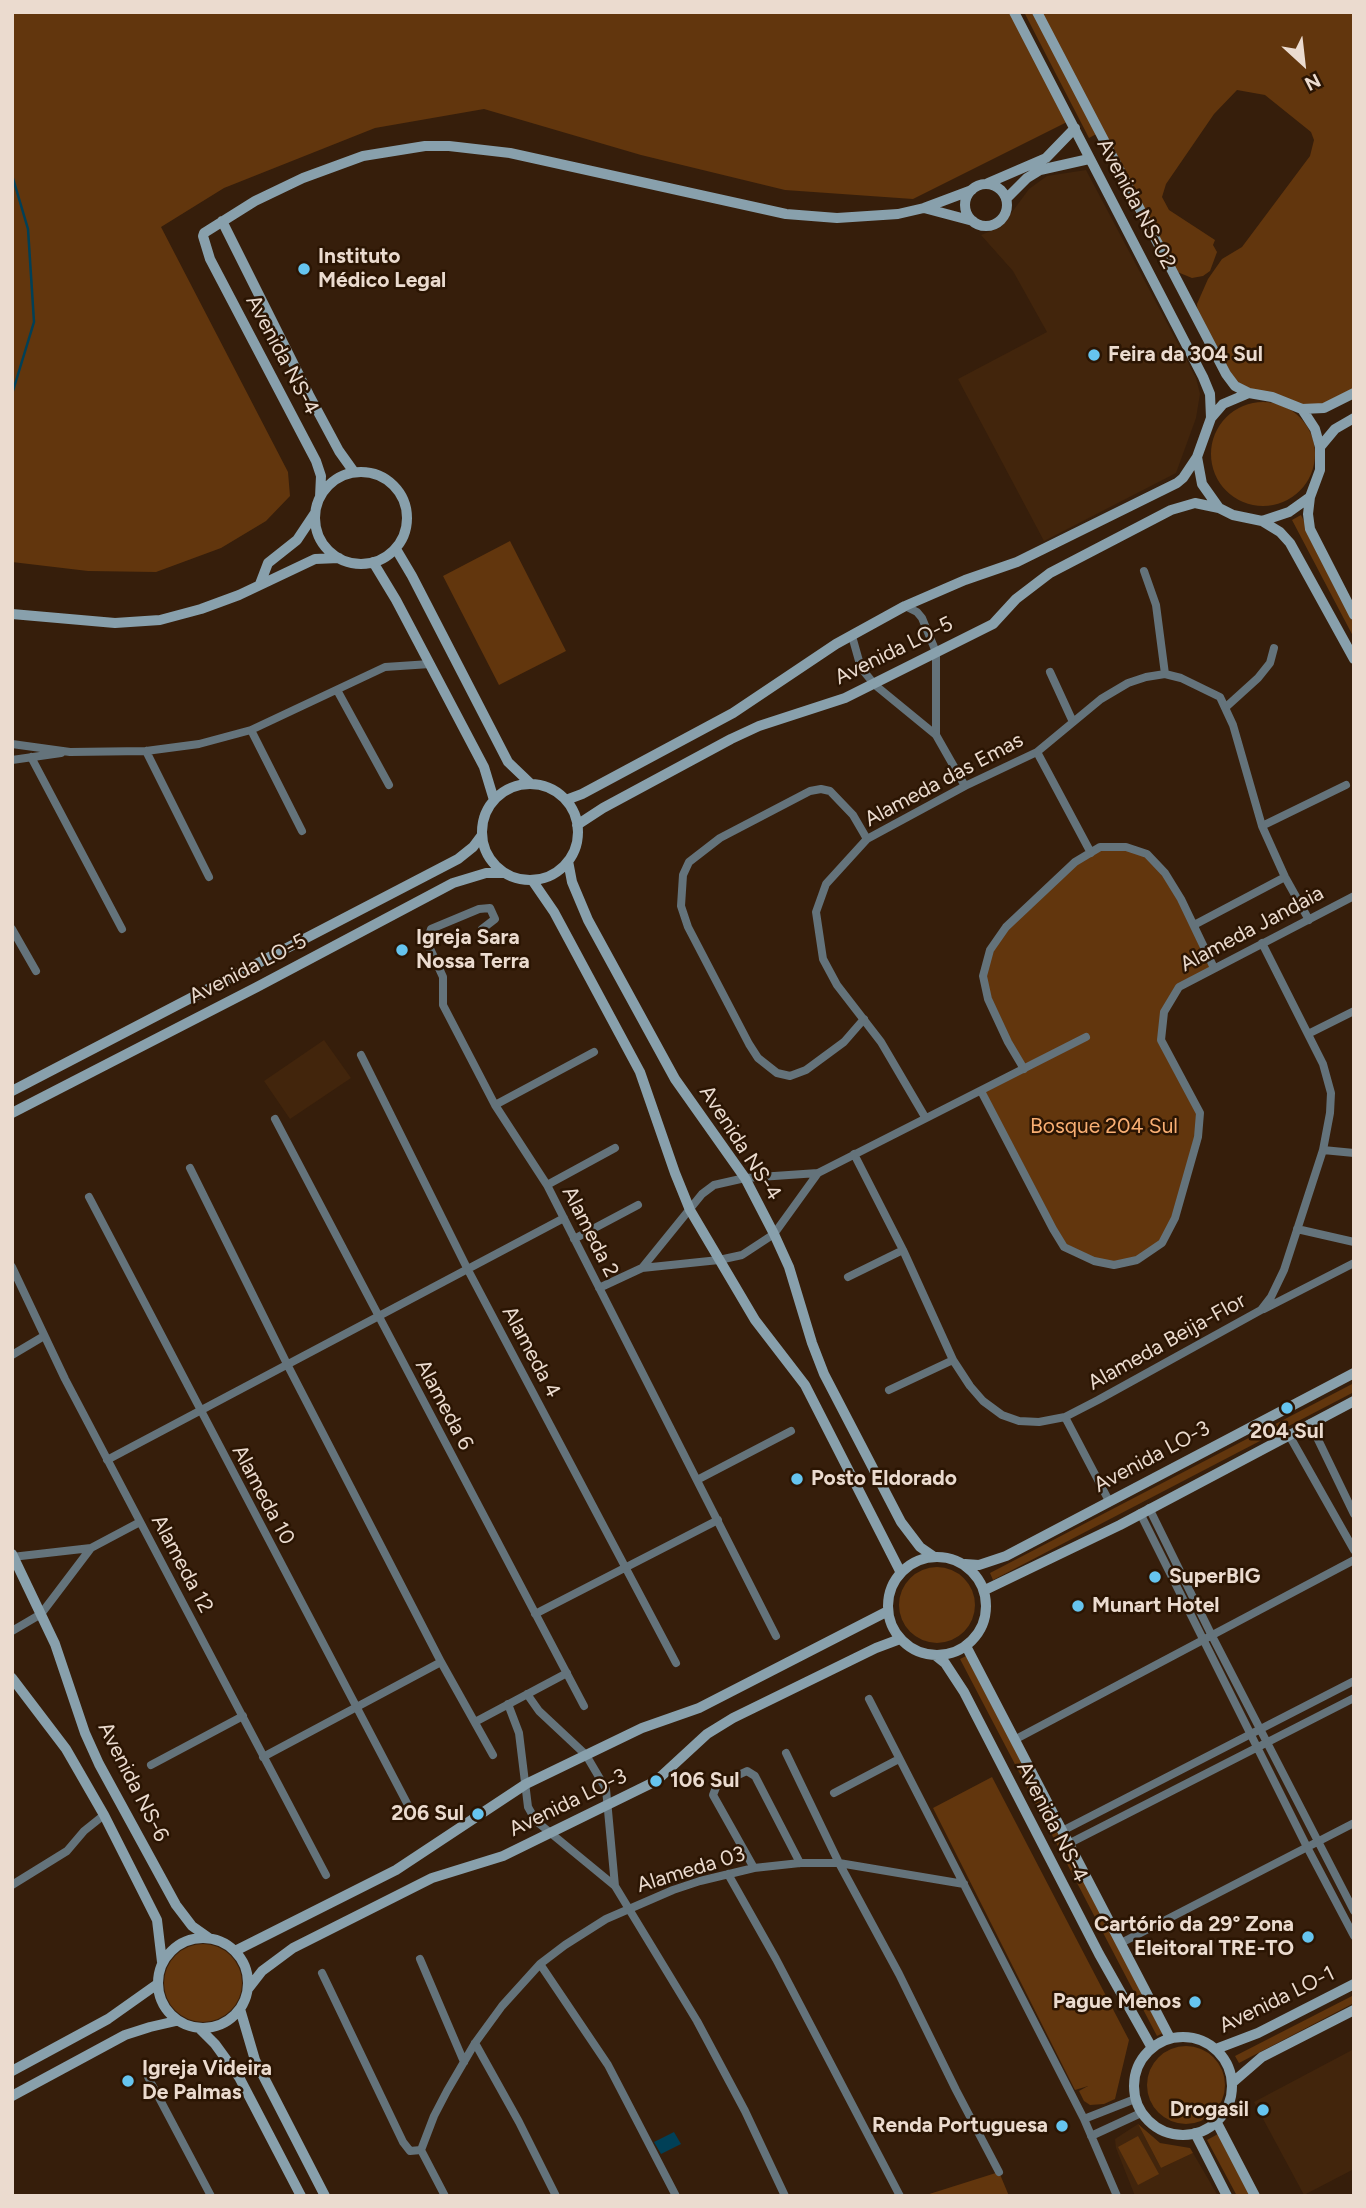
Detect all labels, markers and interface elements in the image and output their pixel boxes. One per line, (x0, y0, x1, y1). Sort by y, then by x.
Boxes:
north arrow (1268, 28, 1338, 98)
text: N (1301, 69, 1325, 96)
street label: Avenida NS-02 (1091, 135, 1181, 273)
place label: Instituto Médico Legal (318, 244, 446, 294)
marker: Instituto Médico Legal (296, 261, 312, 277)
street label: Avenida NS-4 (240, 291, 324, 419)
place label: Feira da 304 Sul (1108, 342, 1263, 368)
marker: Feira da 304 Sul (1086, 347, 1102, 363)
street label: Avenida LO-5 (831, 611, 957, 691)
street label: Alameda das Emas (860, 728, 1028, 832)
street label: Alameda Jandaia (1176, 881, 1328, 977)
place label: Igreja Sara Nossa Terra (416, 925, 530, 975)
street label: Avenida LO-5 (185, 929, 311, 1009)
marker: Igreja Sara Nossa Terra (394, 942, 410, 958)
street label: Avenida NS-4 (694, 1081, 786, 1205)
park label: Bosque 204 Sul (1030, 1114, 1178, 1140)
street label: Alameda 2 (556, 1182, 624, 1282)
street label: Alameda Beija-Flor (1084, 1288, 1250, 1396)
street label: Alameda 4 (496, 1302, 566, 1402)
street label: Alameda 6 (410, 1355, 478, 1455)
marker: 204 Sul (1279, 1400, 1295, 1416)
street label: Avenida LO-3 (1090, 1416, 1214, 1498)
place label: 204 Sul (1250, 1419, 1324, 1445)
street label: Alameda 10 (226, 1441, 300, 1549)
place label: Posto Eldorado (811, 1466, 957, 1492)
marker: Posto Eldorado (789, 1471, 805, 1487)
street label: Alameda 12 (146, 1511, 218, 1617)
place label: SuperBIG (1169, 1564, 1260, 1590)
marker: SuperBIG (1147, 1569, 1163, 1585)
place label: Munart Hotel (1092, 1593, 1219, 1619)
marker: Munart Hotel (1070, 1598, 1086, 1614)
street label: Avenida NS-6 (92, 1718, 174, 1846)
street label: Avenida NS-4 (1011, 1758, 1093, 1886)
street label: Avenida LO-3 (505, 1764, 631, 1842)
place label: 106 Sul (670, 1768, 739, 1794)
marker: 106 Sul (648, 1773, 664, 1789)
place label: 206 Sul (391, 1801, 464, 1827)
marker: 206 Sul (470, 1806, 486, 1822)
street label: Alameda 03 (634, 1842, 748, 1898)
place label: Cartório da 29° Zona Eleitoral TRE-TO (1094, 1912, 1294, 1962)
marker: Cartório da 29° Zona Eleitoral TRE-TO (1300, 1929, 1316, 1945)
street label: Avenida LO-1 (1215, 1961, 1339, 2039)
place label: Pague Menos (1053, 1989, 1181, 2015)
marker: Pague Menos (1187, 1994, 1203, 2010)
place label: Igreja Videira De Palmas (142, 2056, 272, 2106)
marker: Igreja Videira De Palmas (120, 2073, 136, 2089)
place label: Drogasil (1170, 2097, 1249, 2123)
marker: Drogasil (1255, 2102, 1271, 2118)
place label: Renda Portuguesa (872, 2113, 1048, 2139)
marker: Renda Portuguesa (1054, 2118, 1070, 2134)

